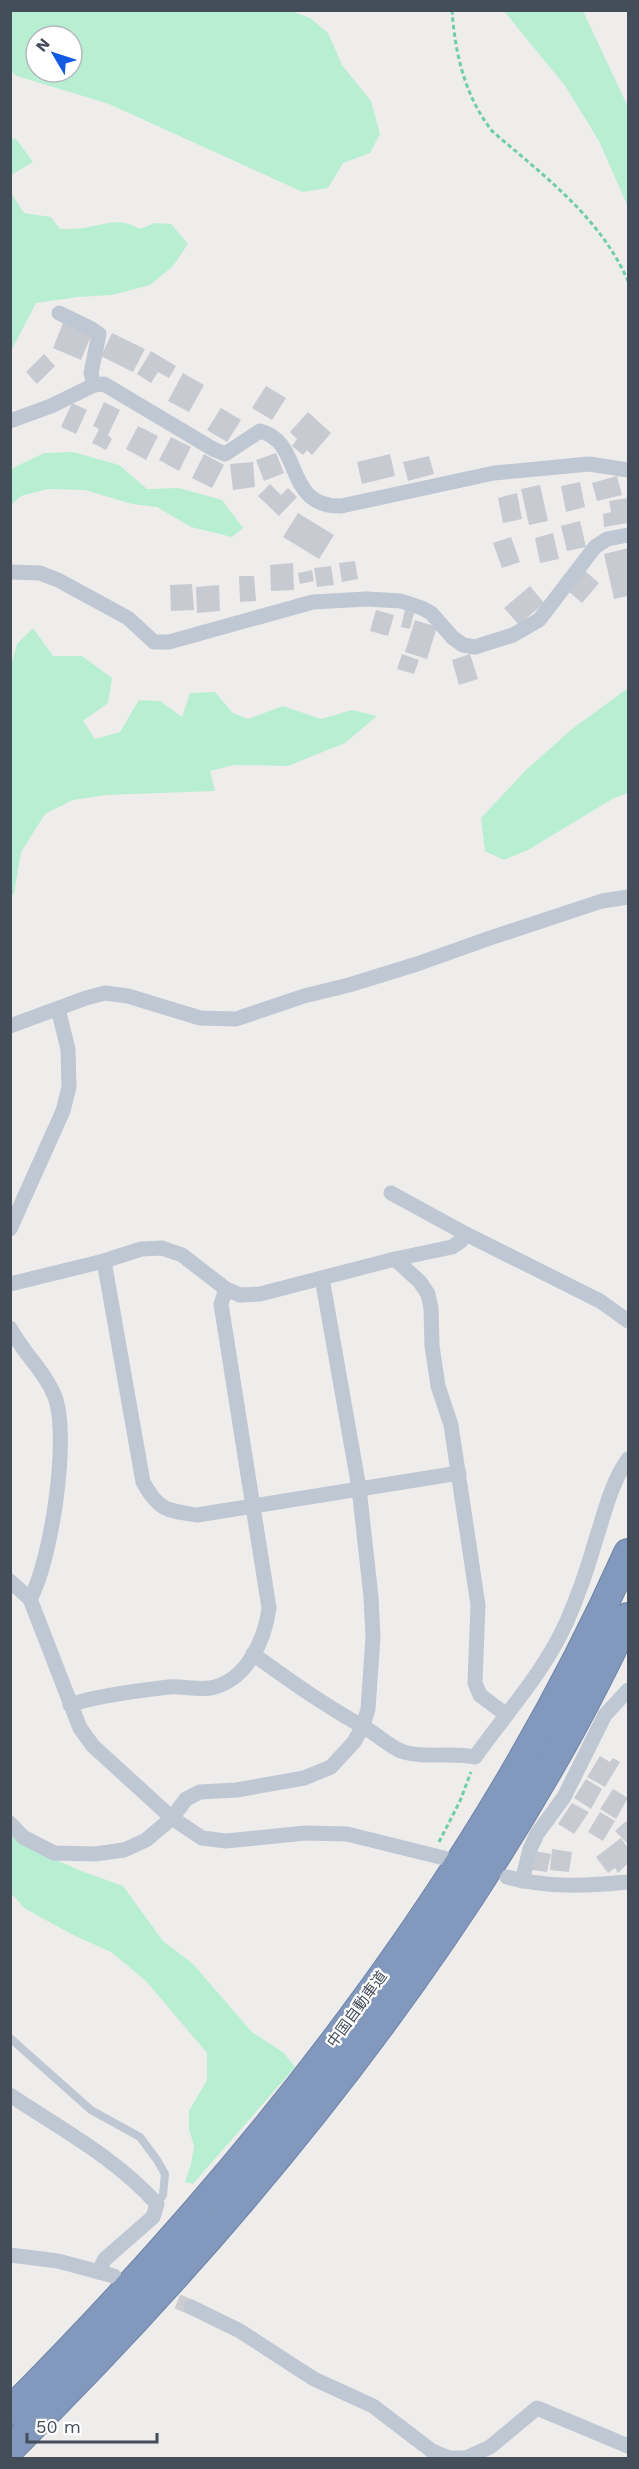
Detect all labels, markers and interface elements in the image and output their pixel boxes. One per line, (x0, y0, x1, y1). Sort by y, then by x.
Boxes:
north arrow (24, 24, 84, 84)
text: N (32, 34, 54, 55)
street label: 中国自動車道 (323, 1967, 391, 2051)
scale bar (27, 2406, 158, 2444)
text: 50 m (36, 2416, 81, 2437)

